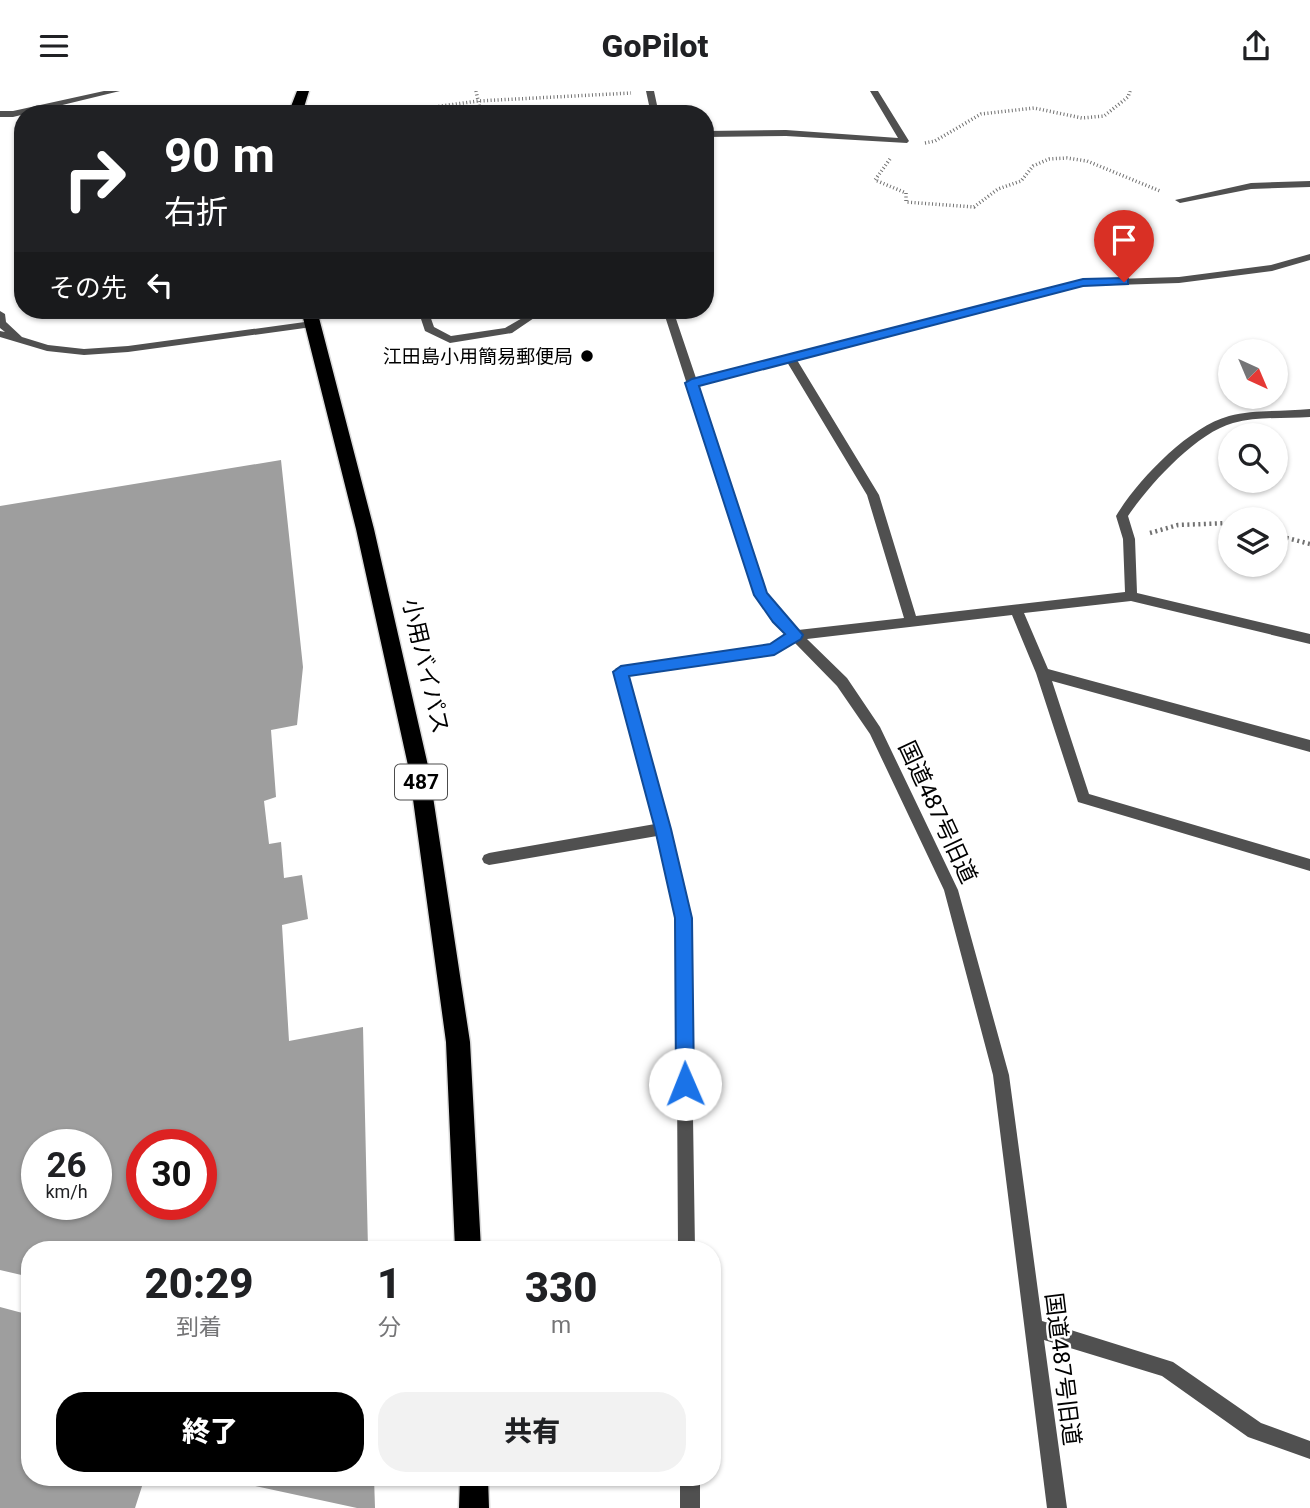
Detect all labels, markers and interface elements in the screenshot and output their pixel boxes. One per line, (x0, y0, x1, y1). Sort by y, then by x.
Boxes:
icon: menu (35, 27, 73, 65)
text: GoPilot (602, 27, 708, 65)
icon: share (1237, 27, 1275, 65)
text: 90 m (164, 127, 275, 184)
icon: right (49, 133, 140, 224)
text: 右折 (164, 193, 228, 231)
pin (1094, 210, 1154, 282)
icon: arrive (1105, 221, 1143, 259)
icon: left (141, 266, 179, 304)
text: その先 (49, 273, 127, 303)
north arrow (1218, 339, 1288, 409)
map controls (1218, 339, 1288, 577)
place label: 江田島小用簡易郵便局 (383, 345, 573, 368)
marker: 江田島小用簡易郵便局 (579, 348, 595, 364)
button: search (1218, 423, 1288, 493)
button: layers (1218, 507, 1288, 577)
street label: 小用バイパス (397, 596, 454, 736)
street label: 国道487号旧道 (893, 737, 982, 888)
road number: 487 (395, 765, 447, 799)
position arrow (648, 1047, 722, 1121)
speed limit sign: 30 (126, 1129, 217, 1220)
text: 26 (46, 1145, 87, 1186)
text: km/h (45, 1181, 88, 1202)
text: 20:29 (144, 1259, 254, 1308)
text: 1 (377, 1259, 401, 1308)
text: 330 (525, 1263, 597, 1312)
street label: 国道487号旧道 (1040, 1291, 1085, 1447)
text: m (551, 1312, 571, 1339)
text: 到着 (176, 1314, 222, 1341)
text: 分 (378, 1314, 401, 1341)
button: 終了 (56, 1392, 364, 1472)
button: 共有 (378, 1392, 686, 1472)

